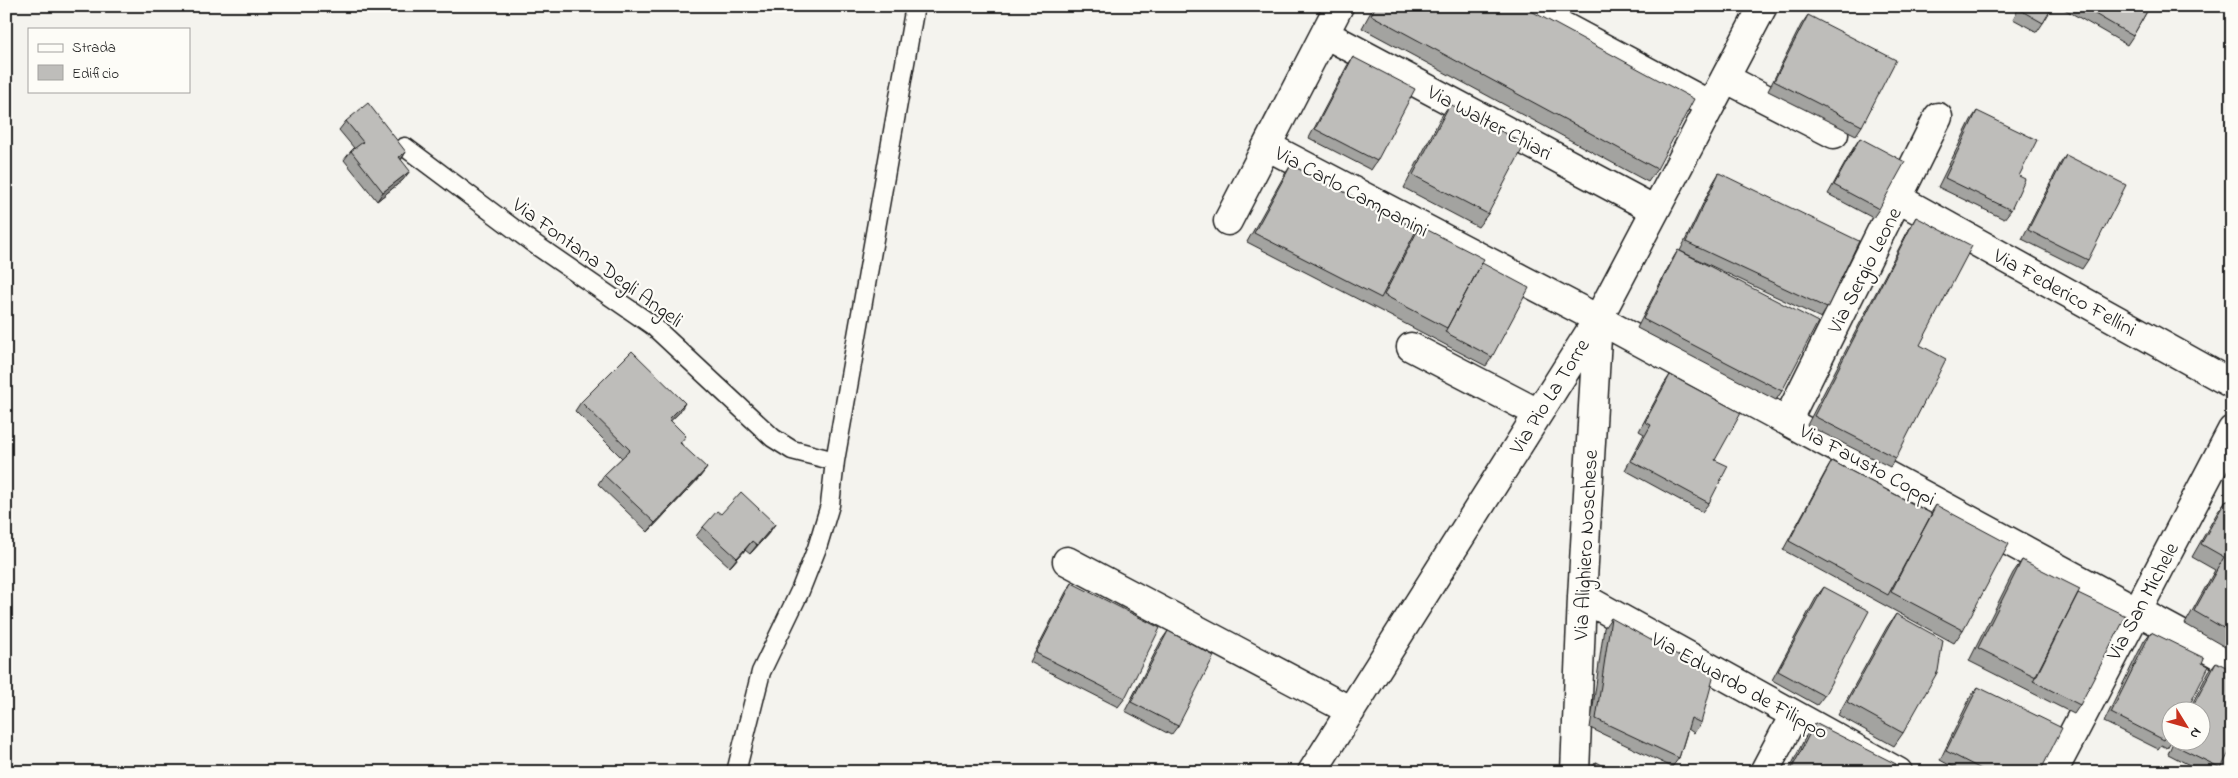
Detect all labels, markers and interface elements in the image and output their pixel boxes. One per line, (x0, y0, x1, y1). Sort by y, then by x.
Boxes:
legend (28, 28, 190, 92)
text: Strada (72, 37, 116, 59)
text: Edificio (72, 63, 119, 85)
street label: Via Walter Chiari (1420, 78, 1557, 169)
street label: Via Carlo Campanini (1268, 139, 1433, 246)
street label: Via Fontana Degli Angeli (503, 191, 689, 338)
street label: Via Sergio Leone (1821, 202, 1913, 341)
street label: Via Federico Fellini (1986, 242, 2141, 345)
street label: Via Pio La Torre (1503, 333, 1598, 461)
street label: Via Fausto Coppi (1792, 417, 1941, 514)
street label: Via Alighiero Noschese (1567, 449, 1609, 642)
street label: Via San Michele (2100, 537, 2188, 667)
street label: Via Eduardo de Filippo (1644, 625, 1833, 748)
north arrow (2160, 700, 2210, 750)
text: N (2184, 723, 2206, 743)

